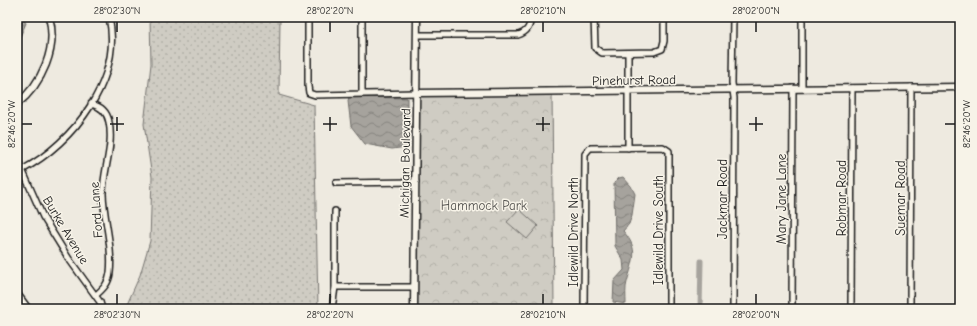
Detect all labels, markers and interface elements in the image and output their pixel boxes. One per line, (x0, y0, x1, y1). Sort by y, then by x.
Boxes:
text: 28°02'30"N (94, 5, 140, 17)
text: 28°02'20"N (307, 5, 353, 17)
text: 28°02'10"N (520, 5, 566, 17)
text: 28°02'00"N (732, 5, 780, 17)
street label: Pinehurst Road (592, 72, 676, 88)
text: 82°46'20"W (6, 100, 18, 148)
text: 82°46'20"W (961, 100, 973, 148)
street label: Michigan Boulevard (397, 108, 413, 218)
street label: Mary Jane Lane (774, 153, 789, 244)
street label: Jackmar Road (715, 159, 730, 239)
street label: Robmar Road (834, 160, 849, 236)
street label: Suemar Road (893, 160, 908, 236)
street label: Idlewild Drive South (651, 175, 666, 285)
street label: Idlewild Drive North (566, 177, 581, 287)
street label: Ford Lane (87, 181, 105, 239)
street label: Burke Avenue (40, 193, 92, 267)
park label: Hammock Park (441, 198, 528, 213)
text: 28°02'30"N (94, 309, 140, 321)
text: 28°02'20"N (307, 309, 353, 321)
text: 28°02'10"N (520, 309, 566, 321)
text: 28°02'00"N (732, 309, 780, 321)

